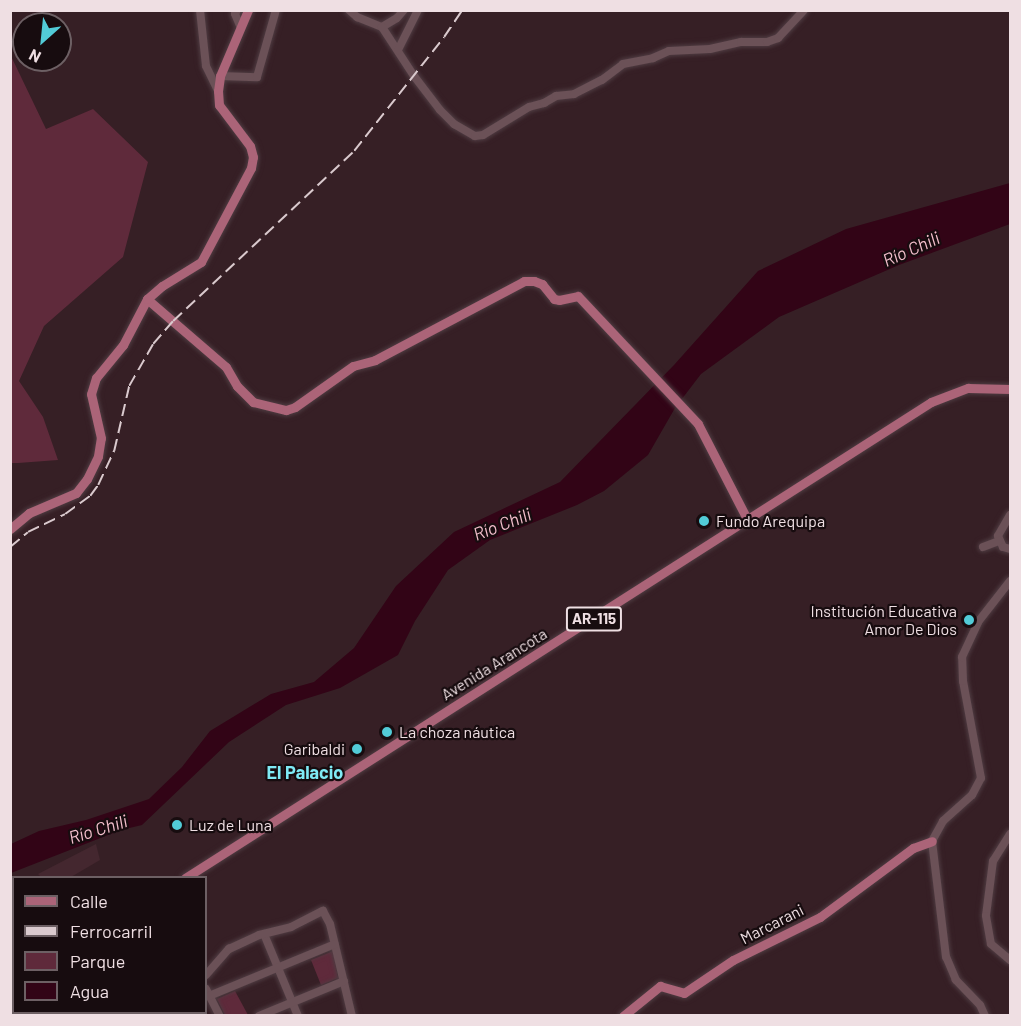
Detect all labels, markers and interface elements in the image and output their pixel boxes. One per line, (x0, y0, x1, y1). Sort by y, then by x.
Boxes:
north arrow (12, 12, 72, 72)
text: N (25, 46, 44, 68)
water label: Río Chili (879, 227, 943, 271)
water label: Río Chili (470, 503, 534, 545)
place label: Fundo Arequipa (716, 511, 825, 531)
marker: Fundo Arequipa (697, 514, 711, 528)
place label: Institución Educativa Amor De Dios (811, 601, 957, 639)
road number: AR-115 (566, 607, 622, 631)
marker: Institución Educativa Amor De Dios (962, 613, 976, 627)
street label: Avenida Arancota (438, 624, 550, 704)
place label: La choza náutica (399, 722, 515, 742)
marker: La choza náutica (380, 725, 394, 739)
place label: Garibaldi (284, 739, 345, 759)
marker: Garibaldi (350, 742, 364, 756)
district label: El Palacio (267, 761, 343, 783)
water label: Río Chili (66, 810, 130, 848)
place label: Luz de Luna (189, 815, 272, 835)
marker: Luz de Luna (170, 818, 184, 832)
legend (12, 876, 207, 1014)
text: Calle (70, 890, 108, 912)
street label: Marcarani (737, 900, 807, 948)
text: Ferrocarril (70, 920, 152, 942)
text: Parque (70, 950, 125, 972)
text: Agua (70, 980, 109, 1002)

